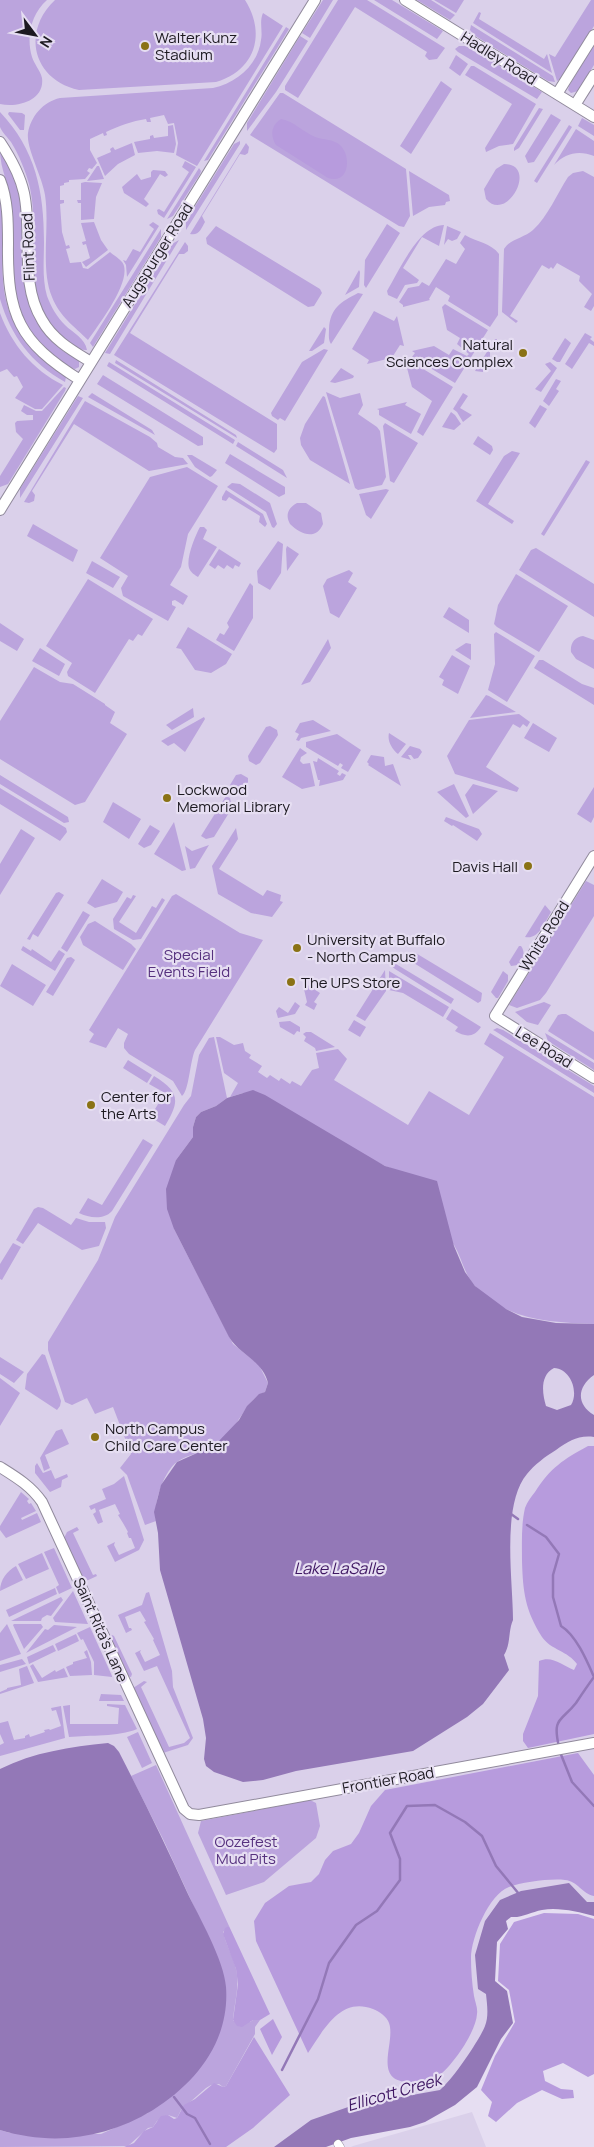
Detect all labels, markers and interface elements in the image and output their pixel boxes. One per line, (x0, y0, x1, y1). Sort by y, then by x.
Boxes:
north arrow (10, 10, 60, 60)
street label: Hadley Road (457, 26, 541, 90)
place label: Walter Kunz Stadium (155, 27, 237, 65)
text: N (36, 33, 57, 51)
marker: Walter Kunz Stadium (139, 40, 151, 52)
street label: Augspurger Road (116, 199, 198, 311)
street label: Flint Road (16, 213, 40, 281)
place label: Natural Sciences Complex (386, 334, 513, 372)
marker: Natural Sciences Complex (517, 347, 529, 359)
place label: Lockwood Memorial Library (177, 779, 290, 817)
marker: Lockwood Memorial Library (161, 792, 173, 804)
place label: Davis Hall (452, 856, 518, 877)
marker: Davis Hall (522, 860, 534, 872)
street label: White Road (514, 897, 574, 975)
place label: University at Buffalo - North Campus (307, 929, 445, 967)
marker: University at Buffalo - North Campus (291, 942, 303, 954)
park label: Special Events Field (148, 944, 230, 982)
place label: The UPS Store (301, 972, 401, 993)
marker: The UPS Store (285, 976, 297, 988)
street label: Lee Road (511, 1021, 577, 1073)
place label: Center for the Arts (101, 1086, 172, 1124)
marker: Center for the Arts (85, 1099, 97, 1111)
place label: North Campus Child Care Center (105, 1418, 228, 1456)
marker: North Campus Child Care Center (89, 1431, 101, 1443)
water label: Lake LaSalle (294, 1557, 386, 1579)
street label: Saint Rita's Lane (69, 1574, 134, 1686)
street label: Frontier Road (340, 1762, 436, 1798)
park label: Oozefest Mud Pits (214, 1831, 278, 1869)
water label: Ellicott Creek (344, 2067, 446, 2116)

